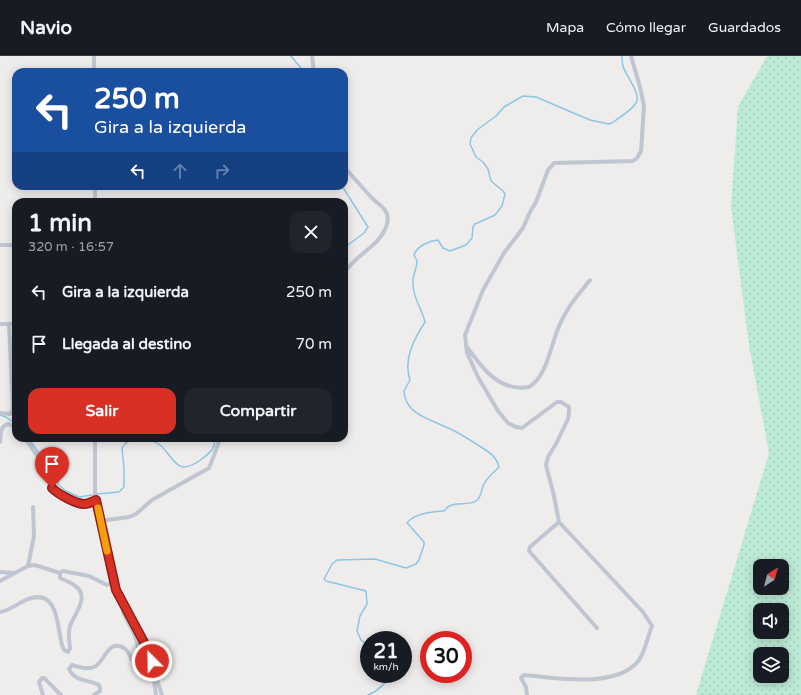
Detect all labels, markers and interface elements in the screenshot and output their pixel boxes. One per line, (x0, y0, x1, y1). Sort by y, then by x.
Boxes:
text: Navio (20, 17, 72, 39)
text: Mapa (546, 19, 584, 36)
text: Cómo llegar (606, 19, 686, 36)
text: Guardados (708, 19, 781, 36)
text: 250 m (94, 82, 180, 116)
icon: left (28, 84, 80, 136)
text: Gira a la izquierda (94, 116, 246, 138)
icon: left (127, 160, 149, 182)
icon: ahead (169, 160, 191, 182)
icon: right (211, 160, 233, 182)
text: 1 min (28, 209, 92, 238)
button: close (290, 211, 332, 253)
text: 320 m · 16:57 (28, 239, 114, 255)
icon: left (28, 281, 50, 303)
text: Gira a la izquierda (62, 283, 189, 301)
text: 250 m (286, 283, 332, 301)
icon: arrive (28, 333, 50, 355)
text: Llegada al destino (62, 335, 191, 353)
text: 70 m (295, 335, 332, 353)
button: Salir (28, 388, 176, 434)
button: Compartir (184, 388, 332, 434)
pin (35, 447, 69, 488)
icon: arrive (41, 453, 63, 475)
north arrow (753, 559, 789, 595)
map controls (753, 559, 789, 683)
button: sound (753, 603, 789, 639)
speed limit sign: 30 (420, 631, 472, 683)
position arrow (131, 640, 173, 682)
text: 21 (373, 640, 399, 664)
button: layers (753, 647, 789, 683)
text: km/h (373, 661, 399, 673)

